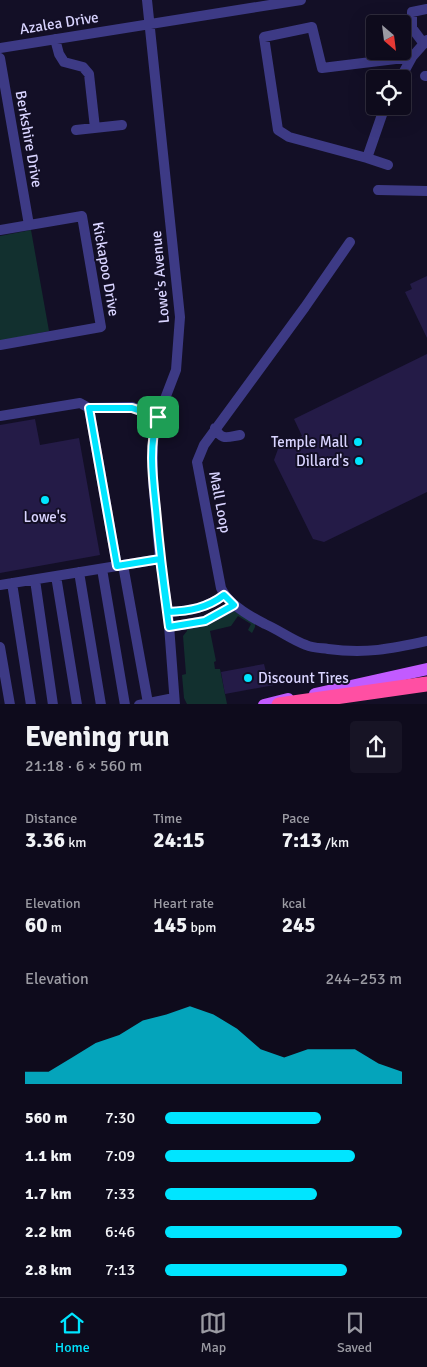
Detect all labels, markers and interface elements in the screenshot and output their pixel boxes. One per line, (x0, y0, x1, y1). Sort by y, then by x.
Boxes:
street label: Azalea Drive (18, 8, 100, 38)
north arrow (366, 15, 411, 60)
map controls (366, 15, 411, 115)
button: locate (366, 70, 411, 115)
street label: Berkshire Drive (12, 89, 46, 189)
street label: Kickapoo Drive (89, 220, 123, 318)
street label: Lowe's Avenue (147, 230, 173, 324)
pin (137, 396, 179, 438)
icon: arrive (144, 403, 172, 431)
place label: Temple Mall (271, 433, 348, 451)
marker: Temple Mall (352, 436, 364, 448)
place label: Dillard's (296, 452, 349, 470)
marker: Dillard's (353, 455, 365, 467)
street label: Mall Loop (205, 470, 235, 535)
marker: Lowe's (39, 494, 51, 506)
place label: Lowe's (24, 508, 67, 526)
place label: Discount Tires (258, 669, 349, 687)
marker: Discount Tires (242, 672, 254, 684)
text: Evening run (25, 720, 170, 754)
button: share (350, 721, 402, 773)
text: 21:18 · 6 × 560 m (25, 756, 142, 776)
text: Distance (25, 810, 77, 827)
text: Time (153, 810, 182, 827)
text: Pace (282, 810, 310, 827)
text: 3.36 (25, 827, 65, 853)
text: 24:15 (153, 827, 205, 853)
text: 7:13 (282, 827, 322, 853)
text: km (65, 834, 86, 851)
text: /km (322, 834, 349, 851)
text: Elevation (25, 895, 81, 912)
text: Heart rate (153, 895, 214, 912)
text: kcal (282, 895, 306, 912)
text: 60 (25, 912, 48, 938)
text: 145 (153, 912, 187, 938)
text: 245 (282, 912, 316, 938)
text: m (48, 919, 62, 936)
text: bpm (187, 919, 216, 936)
text: Elevation (25, 969, 89, 989)
text: 244–253 m (325, 969, 402, 989)
text: 560 m (25, 1108, 67, 1128)
text: 7:30 (105, 1108, 135, 1128)
text: 1.1 km (25, 1146, 72, 1166)
text: 7:09 (105, 1146, 135, 1166)
text: 1.7 km (25, 1184, 72, 1204)
text: 7:33 (105, 1184, 135, 1204)
text: 2.2 km (25, 1222, 72, 1242)
text: 6:46 (105, 1222, 135, 1242)
text: 2.8 km (25, 1260, 72, 1280)
text: 7:13 (105, 1260, 135, 1280)
tab: Home (55, 1309, 90, 1356)
tab: Map (199, 1309, 227, 1356)
tab: Saved (337, 1309, 372, 1356)

